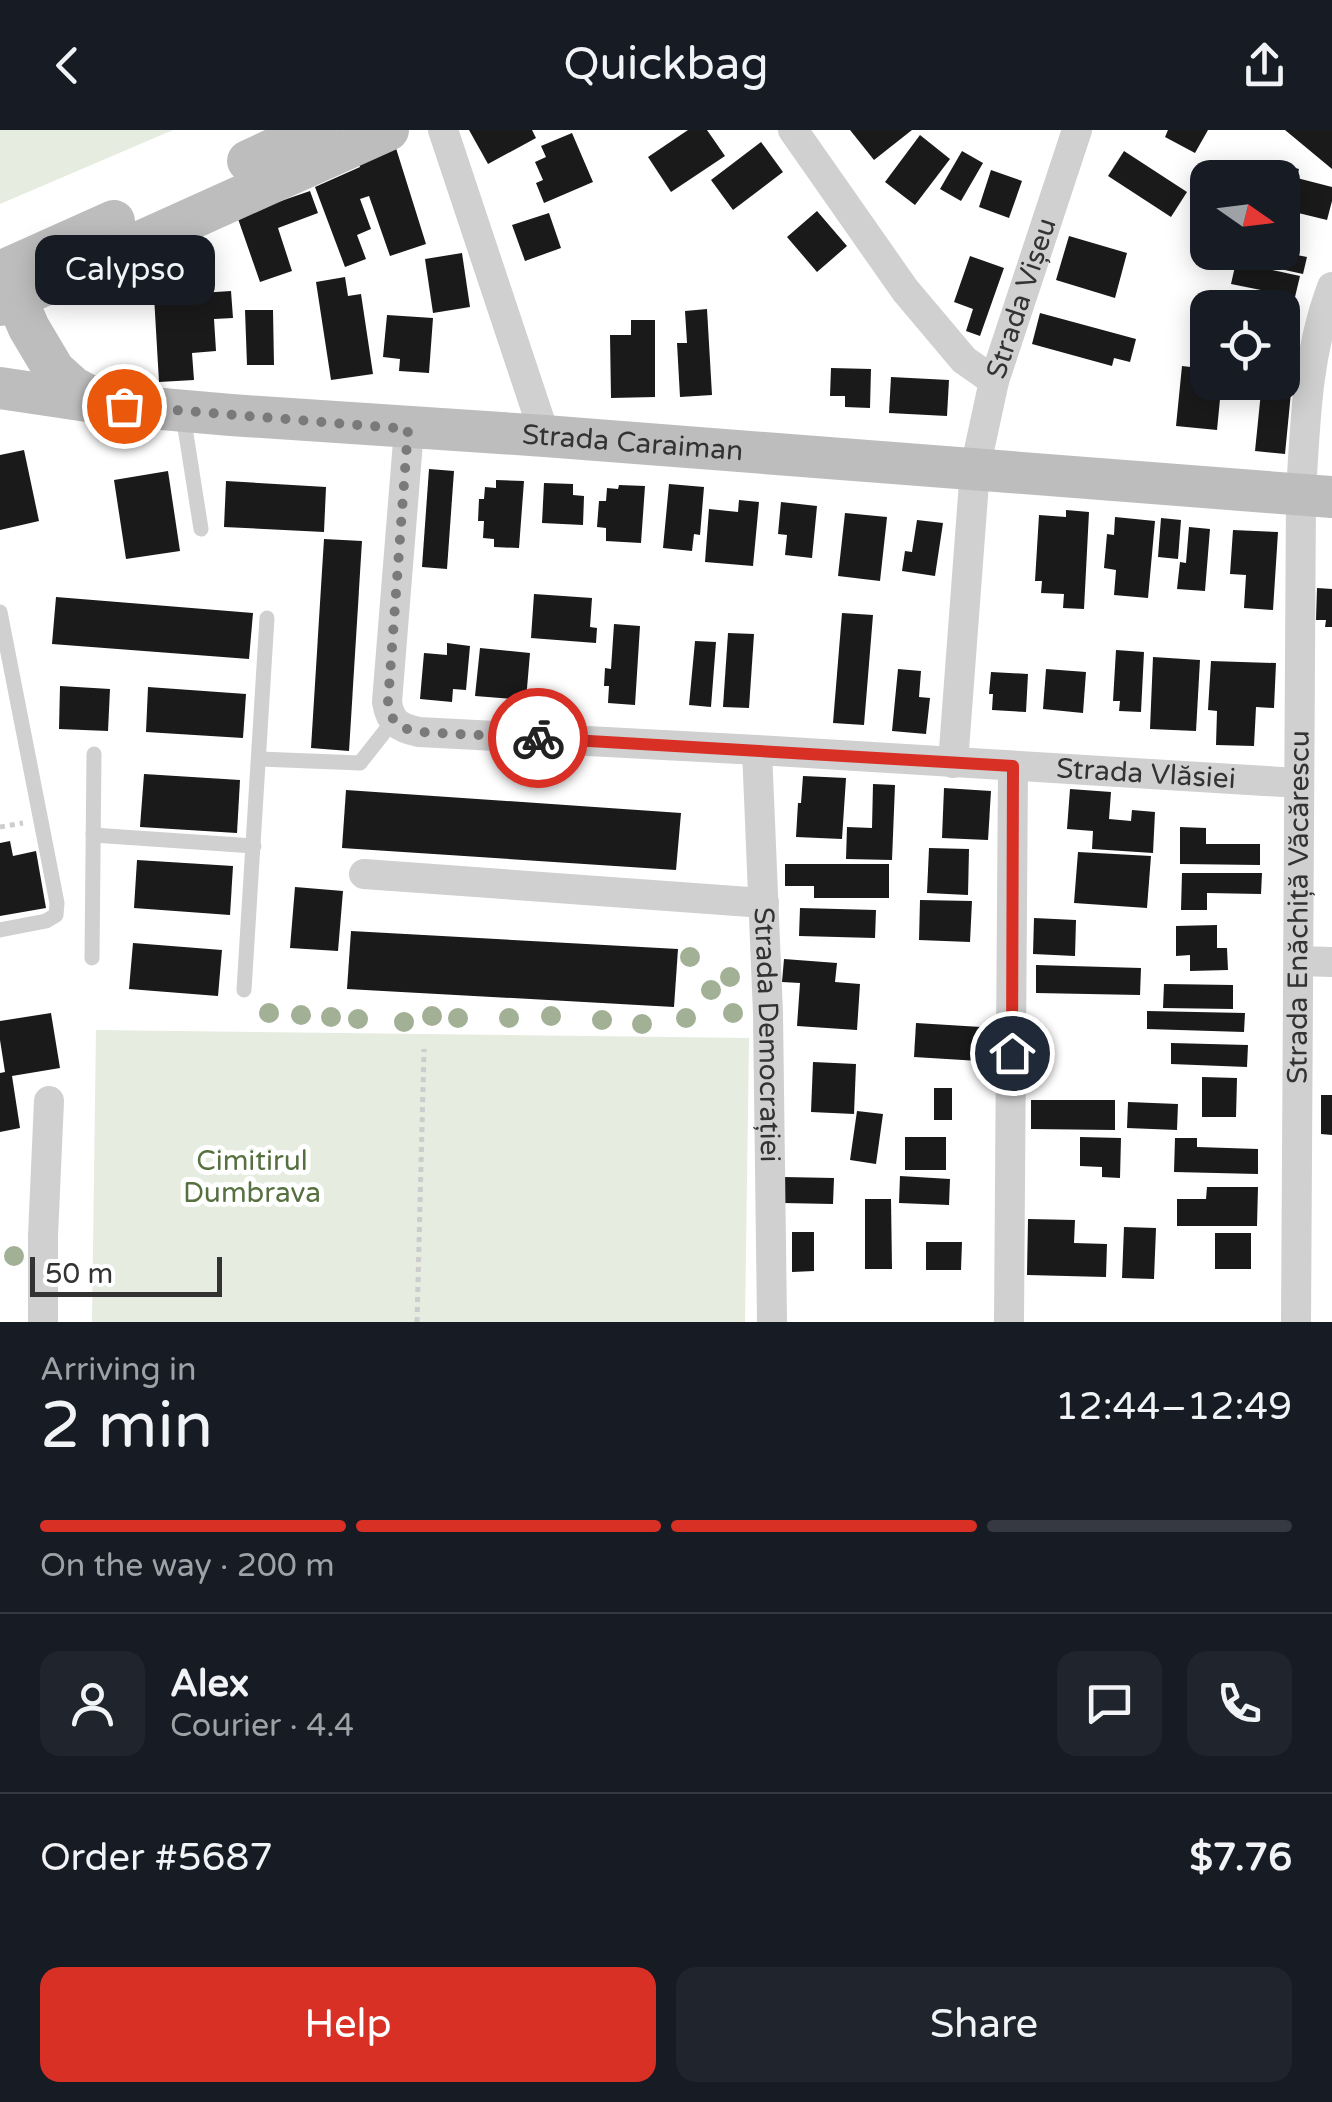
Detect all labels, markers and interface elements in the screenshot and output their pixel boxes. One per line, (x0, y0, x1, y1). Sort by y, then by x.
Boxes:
icon: back (40, 38, 95, 93)
text: Quickbag (563, 38, 769, 92)
icon: share (1237, 38, 1292, 93)
north arrow (1190, 160, 1300, 270)
map controls (1190, 160, 1300, 400)
street label: Strada Vișeu (979, 214, 1064, 383)
callout: Calypso (34, 236, 214, 306)
text: Calypso (65, 251, 185, 289)
button: locate (1190, 290, 1300, 400)
pin (82, 364, 167, 449)
icon: bag (97, 379, 152, 434)
street label: Strada Caraiman (521, 418, 745, 468)
courier (488, 688, 588, 788)
icon: bike (511, 711, 566, 766)
street label: Strada Enăchiță Văcărescu (1280, 730, 1317, 1084)
street label: Strada Vlăsiei (1055, 751, 1237, 796)
street label: Strada Democrației (747, 907, 787, 1163)
pin (970, 1011, 1055, 1096)
icon: home (985, 1026, 1040, 1081)
park label: Cimitirul Dumbrava (183, 1144, 321, 1210)
scale bar (30, 1252, 222, 1296)
text: 50 m (45, 1257, 113, 1291)
text: Arriving in (40, 1351, 197, 1389)
text: 12:44–12:49 (1055, 1384, 1292, 1430)
text: 2 min (40, 1387, 213, 1466)
text: On the way · 200 m (40, 1547, 335, 1585)
button: person (40, 1651, 145, 1756)
button: chat (1057, 1651, 1162, 1756)
button: phone (1187, 1651, 1292, 1756)
text: Alex (170, 1661, 249, 1707)
text: Courier · 4.4 (170, 1707, 354, 1745)
text: Order #5687 (40, 1835, 273, 1881)
text: $7.76 (1189, 1835, 1292, 1881)
button: Help (40, 1967, 656, 2082)
button: Share (676, 1967, 1292, 2082)

